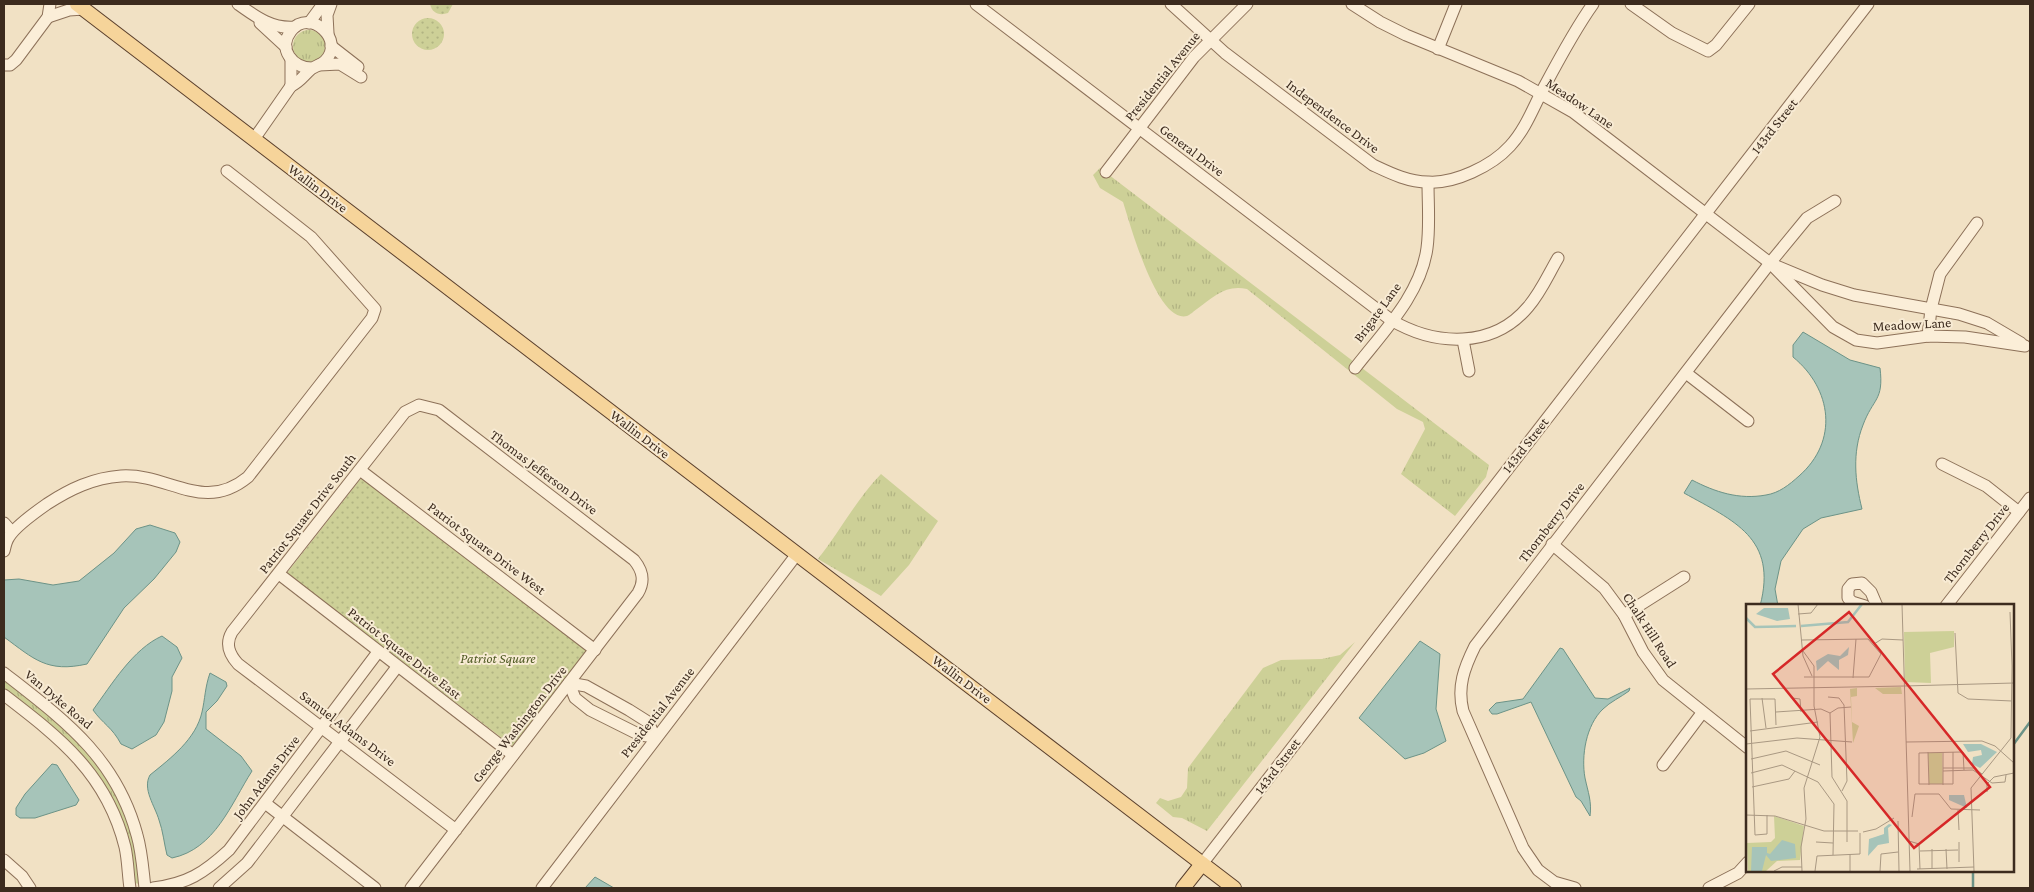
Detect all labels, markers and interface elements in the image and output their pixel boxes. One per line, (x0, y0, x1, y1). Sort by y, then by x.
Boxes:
street label: Presidential Avenue (1121, 28, 1203, 124)
street label: Meadow Lane (1543, 74, 1617, 132)
street label: Independence Drive (1283, 76, 1383, 156)
street label: 143rd Street (1747, 95, 1801, 157)
street label: General Drive (1157, 121, 1227, 179)
street label: Wallin Drive (285, 160, 351, 216)
street label: Brigate Lane (1350, 279, 1404, 345)
street label: Meadow Lane (1872, 314, 1952, 334)
street label: Wallin Drive (607, 406, 673, 462)
street label: 143rd Street (1498, 414, 1552, 476)
street label: Thomas Jefferson Drive (487, 426, 601, 518)
street label: Patriot Square Drive South (255, 449, 359, 576)
street label: Thornberry Drive (1515, 479, 1587, 565)
street label: Patriot Square Drive West (425, 498, 549, 598)
street label: Thornberry Drive (1940, 500, 2012, 586)
street label: Chalk Hill Road (1620, 589, 1681, 671)
street label: Patriot Square Drive East (345, 604, 465, 702)
inset map (1746, 604, 2014, 872)
park label: Patriot Square (460, 650, 536, 666)
street label: Wallin Drive (929, 651, 995, 707)
street label: George Washington Drive (468, 662, 570, 786)
street label: Presidential Avenue (617, 664, 697, 760)
street label: Van Dyke Road (22, 666, 97, 732)
street label: Samuel Adams Drive (297, 687, 399, 769)
street label: John Adams Drive (228, 732, 303, 823)
street label: 143rd Street (1251, 735, 1303, 797)

